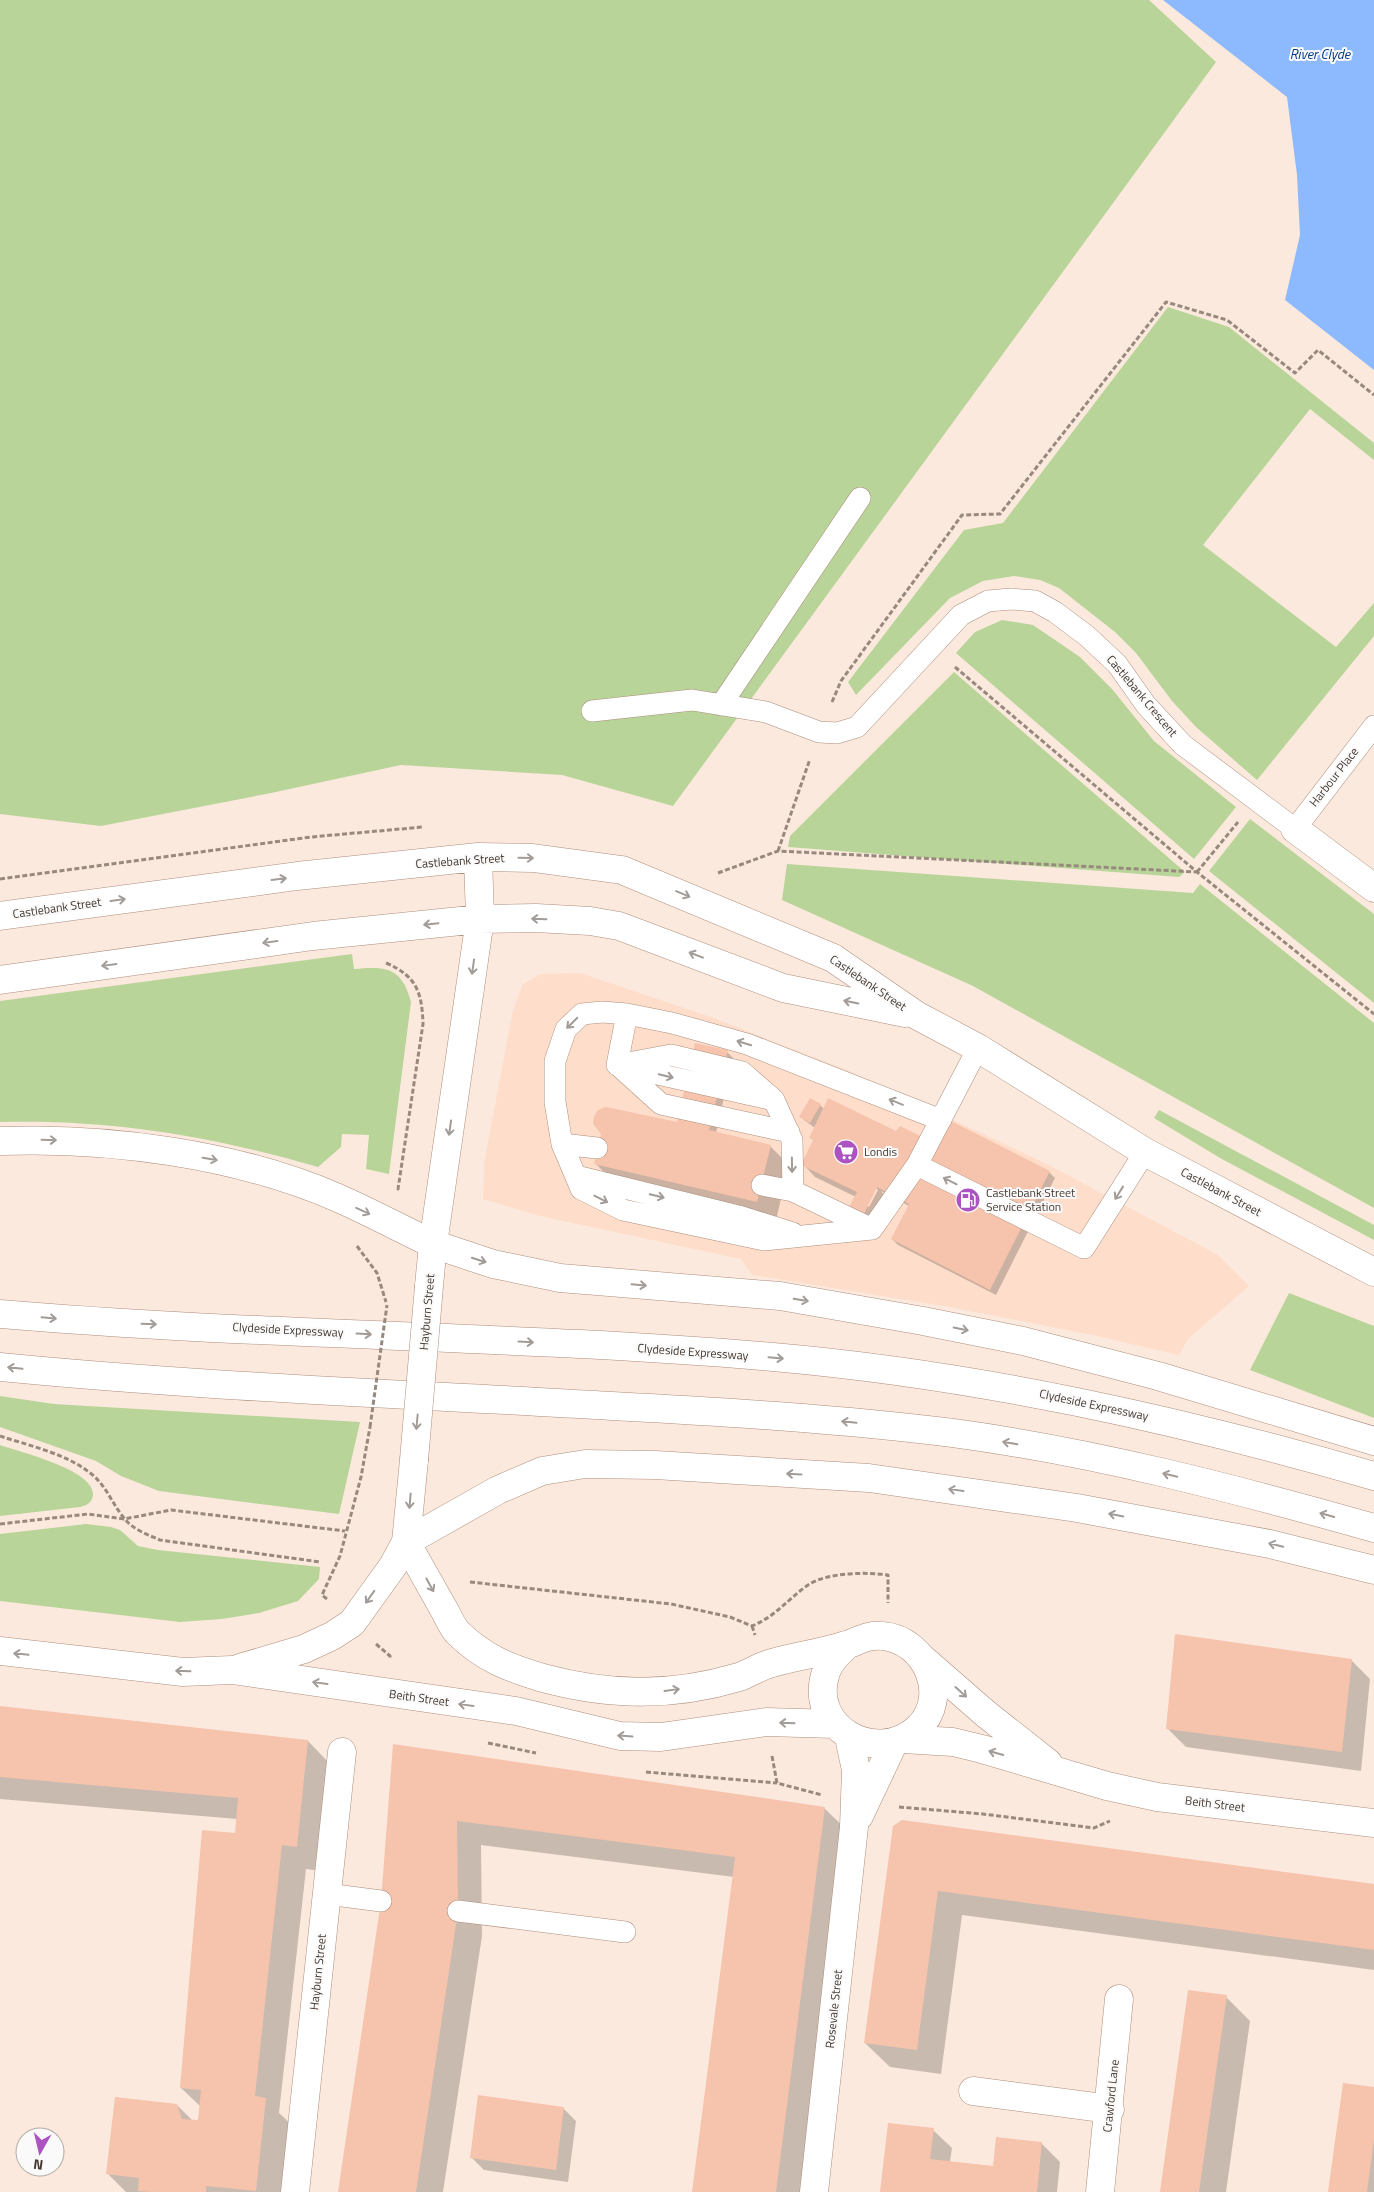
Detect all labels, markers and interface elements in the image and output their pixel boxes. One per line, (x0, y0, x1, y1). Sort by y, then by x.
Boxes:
water label: River Clyde (1290, 43, 1352, 64)
street label: Castlebank Crescent (1102, 650, 1183, 742)
street label: Harbour Place (1304, 743, 1363, 811)
street label: Castlebank Street (415, 848, 506, 873)
one-way arrow (518, 853, 534, 863)
one-way arrow (270, 874, 286, 884)
one-way arrow (675, 890, 690, 900)
street label: Castlebank Street (11, 892, 103, 923)
one-way arrow (109, 895, 125, 905)
one-way arrow (532, 914, 548, 923)
one-way arrow (424, 919, 440, 929)
one-way arrow (262, 938, 278, 948)
one-way arrow (689, 950, 704, 959)
street label: Castlebank Street (826, 950, 911, 1016)
one-way arrow (468, 959, 478, 975)
one-way arrow (101, 960, 117, 970)
one-way arrow (844, 997, 860, 1006)
one-way arrow (566, 1017, 578, 1029)
one-way arrow (737, 1038, 753, 1048)
one-way arrow (657, 1072, 673, 1081)
one-way arrow (889, 1097, 904, 1106)
one-way arrow (445, 1120, 455, 1136)
one-way arrow (40, 1136, 56, 1145)
supermarket icon: Londis (833, 1139, 859, 1165)
place label: Londis (864, 1142, 897, 1161)
one-way arrow (202, 1154, 218, 1164)
one-way arrow (787, 1157, 797, 1173)
street label: Castlebank Street (1177, 1162, 1266, 1221)
one-way arrow (943, 1176, 958, 1186)
place label: Castlebank Street Service Station (986, 1183, 1076, 1216)
one-way arrow (1114, 1185, 1124, 1199)
fuel station icon: Castlebank Street Service Station (955, 1187, 981, 1213)
one-way arrow (649, 1192, 665, 1201)
one-way arrow (594, 1194, 609, 1204)
one-way arrow (355, 1207, 370, 1217)
one-way arrow (471, 1255, 487, 1265)
street label: Hayburn Street (414, 1272, 439, 1351)
one-way arrow (631, 1280, 647, 1289)
one-way arrow (793, 1295, 809, 1305)
one-way arrow (40, 1313, 56, 1323)
street label: Clydeside Expressway (232, 1317, 344, 1342)
one-way arrow (141, 1320, 157, 1329)
one-way arrow (953, 1324, 969, 1334)
one-way arrow (356, 1329, 372, 1338)
one-way arrow (518, 1338, 534, 1347)
street label: Clydeside Expressway (637, 1338, 749, 1365)
one-way arrow (768, 1353, 784, 1363)
one-way arrow (8, 1363, 24, 1373)
street label: Clydeside Expressway (1038, 1384, 1151, 1425)
one-way arrow (412, 1414, 422, 1430)
one-way arrow (842, 1417, 858, 1427)
one-way arrow (1003, 1438, 1019, 1448)
one-way arrow (786, 1469, 802, 1478)
one-way arrow (1162, 1470, 1178, 1479)
one-way arrow (948, 1485, 964, 1495)
one-way arrow (405, 1493, 415, 1509)
one-way arrow (1109, 1510, 1125, 1520)
one-way arrow (1320, 1510, 1336, 1519)
one-way arrow (1268, 1540, 1284, 1549)
one-way arrow (425, 1577, 435, 1592)
one-way arrow (365, 1590, 375, 1604)
one-way arrow (14, 1649, 30, 1659)
one-way arrow (175, 1666, 192, 1676)
one-way arrow (312, 1678, 328, 1688)
street label: Beith Street (388, 1684, 451, 1711)
one-way arrow (663, 1685, 679, 1695)
one-way arrow (954, 1686, 967, 1698)
one-way arrow (459, 1700, 475, 1710)
one-way arrow (779, 1718, 795, 1728)
one-way arrow (618, 1731, 634, 1741)
one-way arrow (988, 1747, 1004, 1757)
street label: Beith Street (1184, 1790, 1247, 1817)
street label: Hayburn Street (304, 1932, 331, 2011)
street label: Rosevale Street (820, 1968, 847, 2049)
street label: Crawford Lane (1097, 2059, 1124, 2133)
north arrow (15, 2127, 65, 2177)
text: N (32, 2154, 44, 2176)

